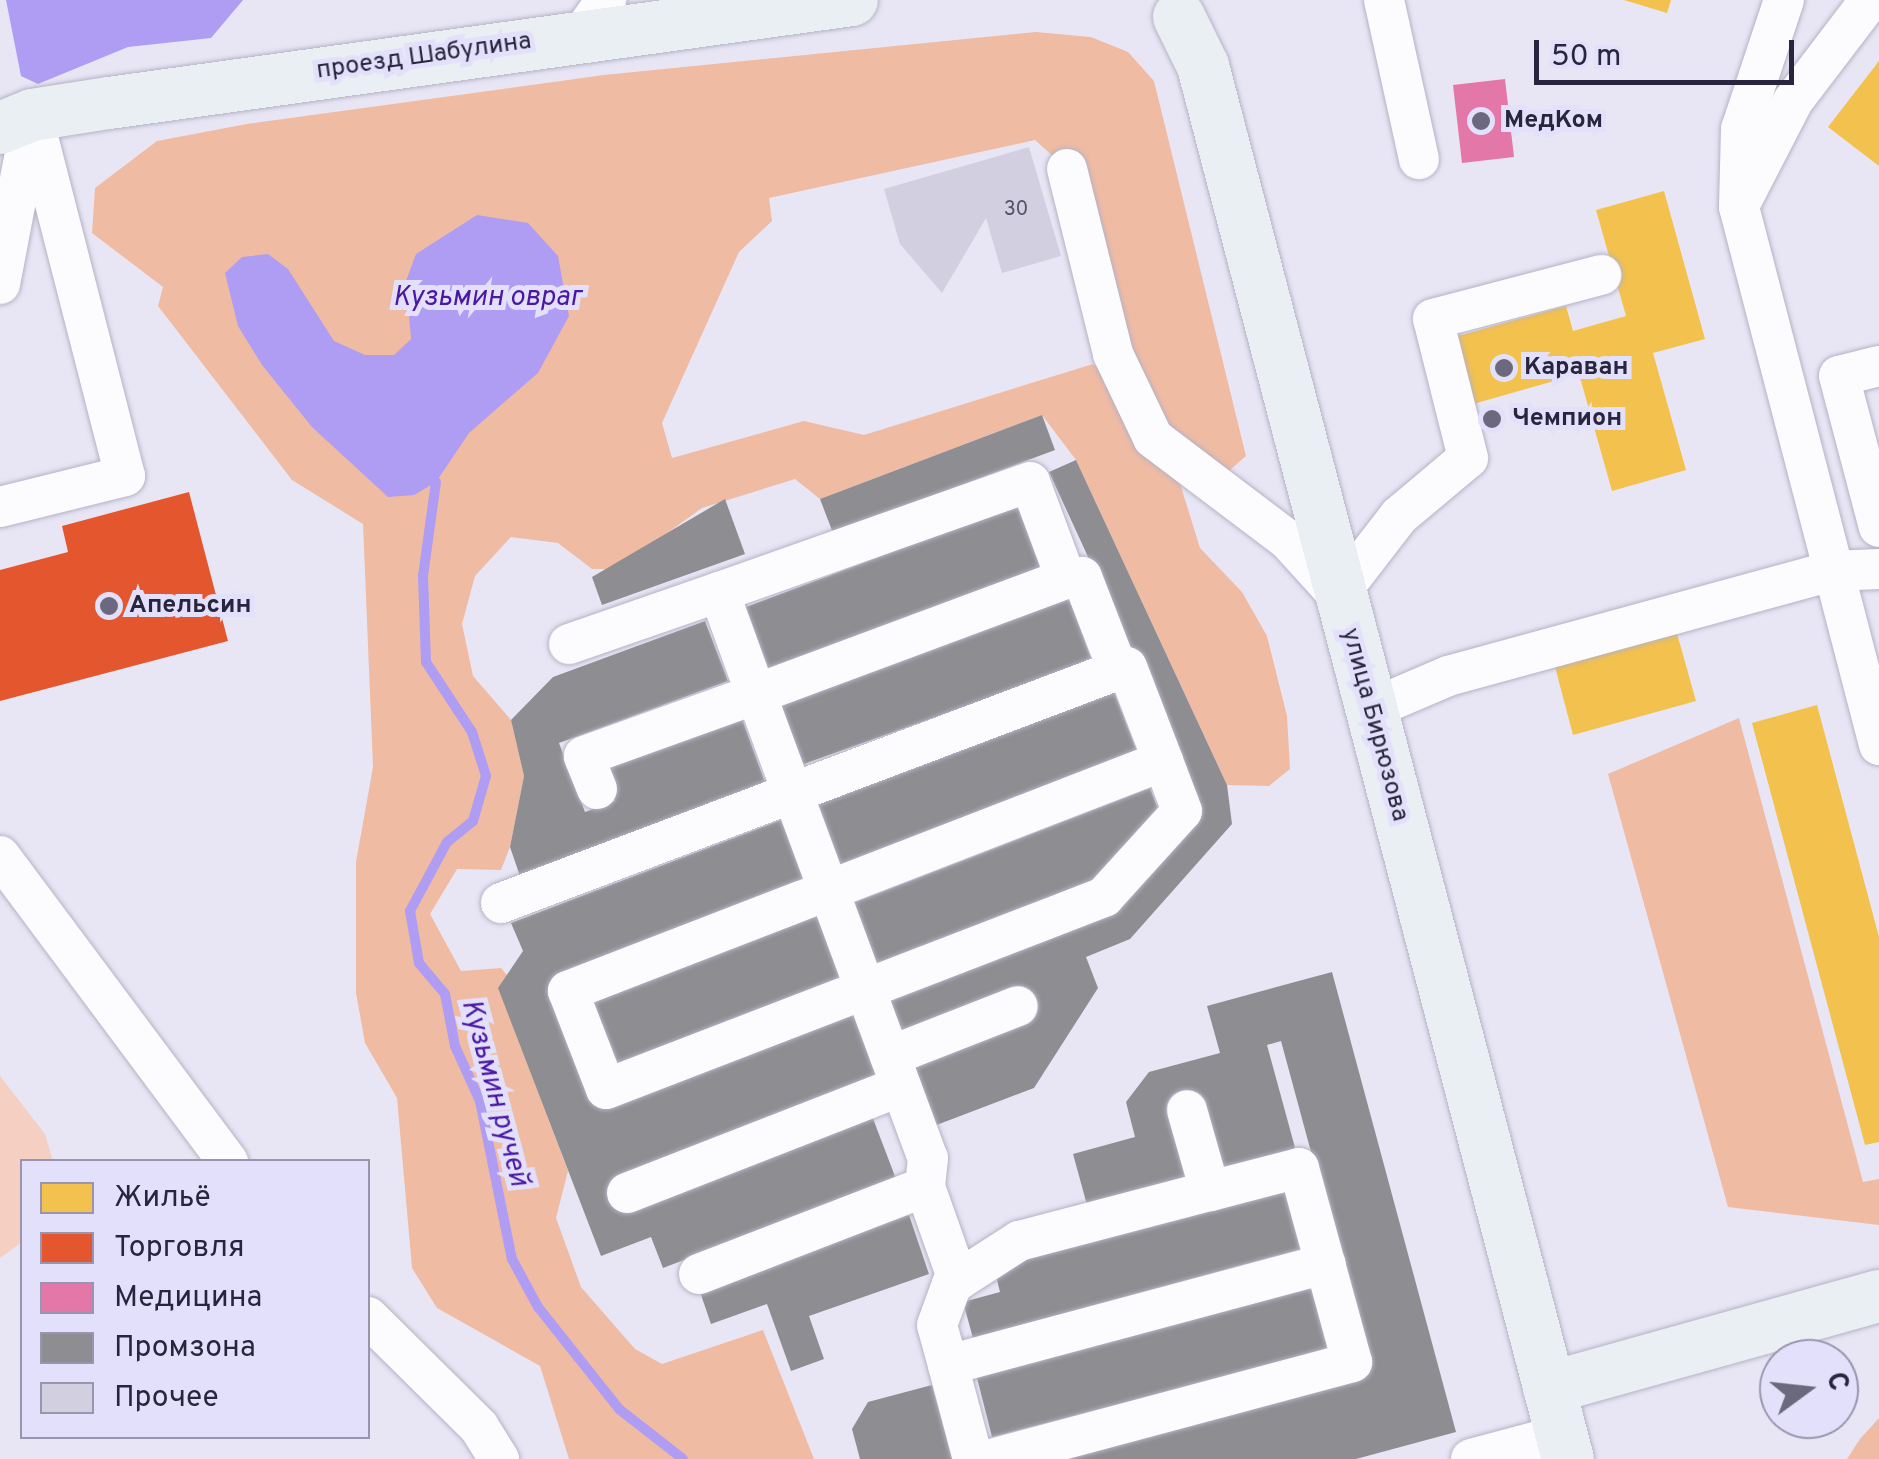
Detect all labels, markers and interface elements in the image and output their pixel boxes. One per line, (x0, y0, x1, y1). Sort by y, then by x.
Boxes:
scale bar (1539, 20, 1799, 82)
street label: проезд Шабулина (315, 27, 533, 87)
text: 50 m (1551, 39, 1621, 76)
place label: МедКом (1504, 106, 1603, 136)
marker: МедКом (1468, 108, 1494, 134)
house number: 30 (1004, 198, 1028, 222)
water label: Кузьмин овраг (393, 281, 581, 315)
place label: Караван (1524, 353, 1628, 383)
marker: Караван (1493, 357, 1515, 379)
place label: Чемпион (1512, 404, 1622, 434)
marker: Чемпион (1481, 408, 1503, 430)
place label: Апельсин (129, 591, 252, 621)
marker: Апельсин (98, 595, 120, 617)
street label: улица Бирюзова (1334, 625, 1414, 825)
water label: Кузьмин ручей (453, 996, 535, 1190)
legend (20, 1159, 370, 1439)
text: Жильё (114, 1180, 211, 1217)
text: Торговля (114, 1230, 245, 1267)
text: Медицина (114, 1280, 262, 1317)
text: Промзона (114, 1330, 256, 1367)
north arrow (1759, 1339, 1859, 1439)
text: С (1816, 1368, 1856, 1395)
text: Прочее (114, 1380, 219, 1417)

